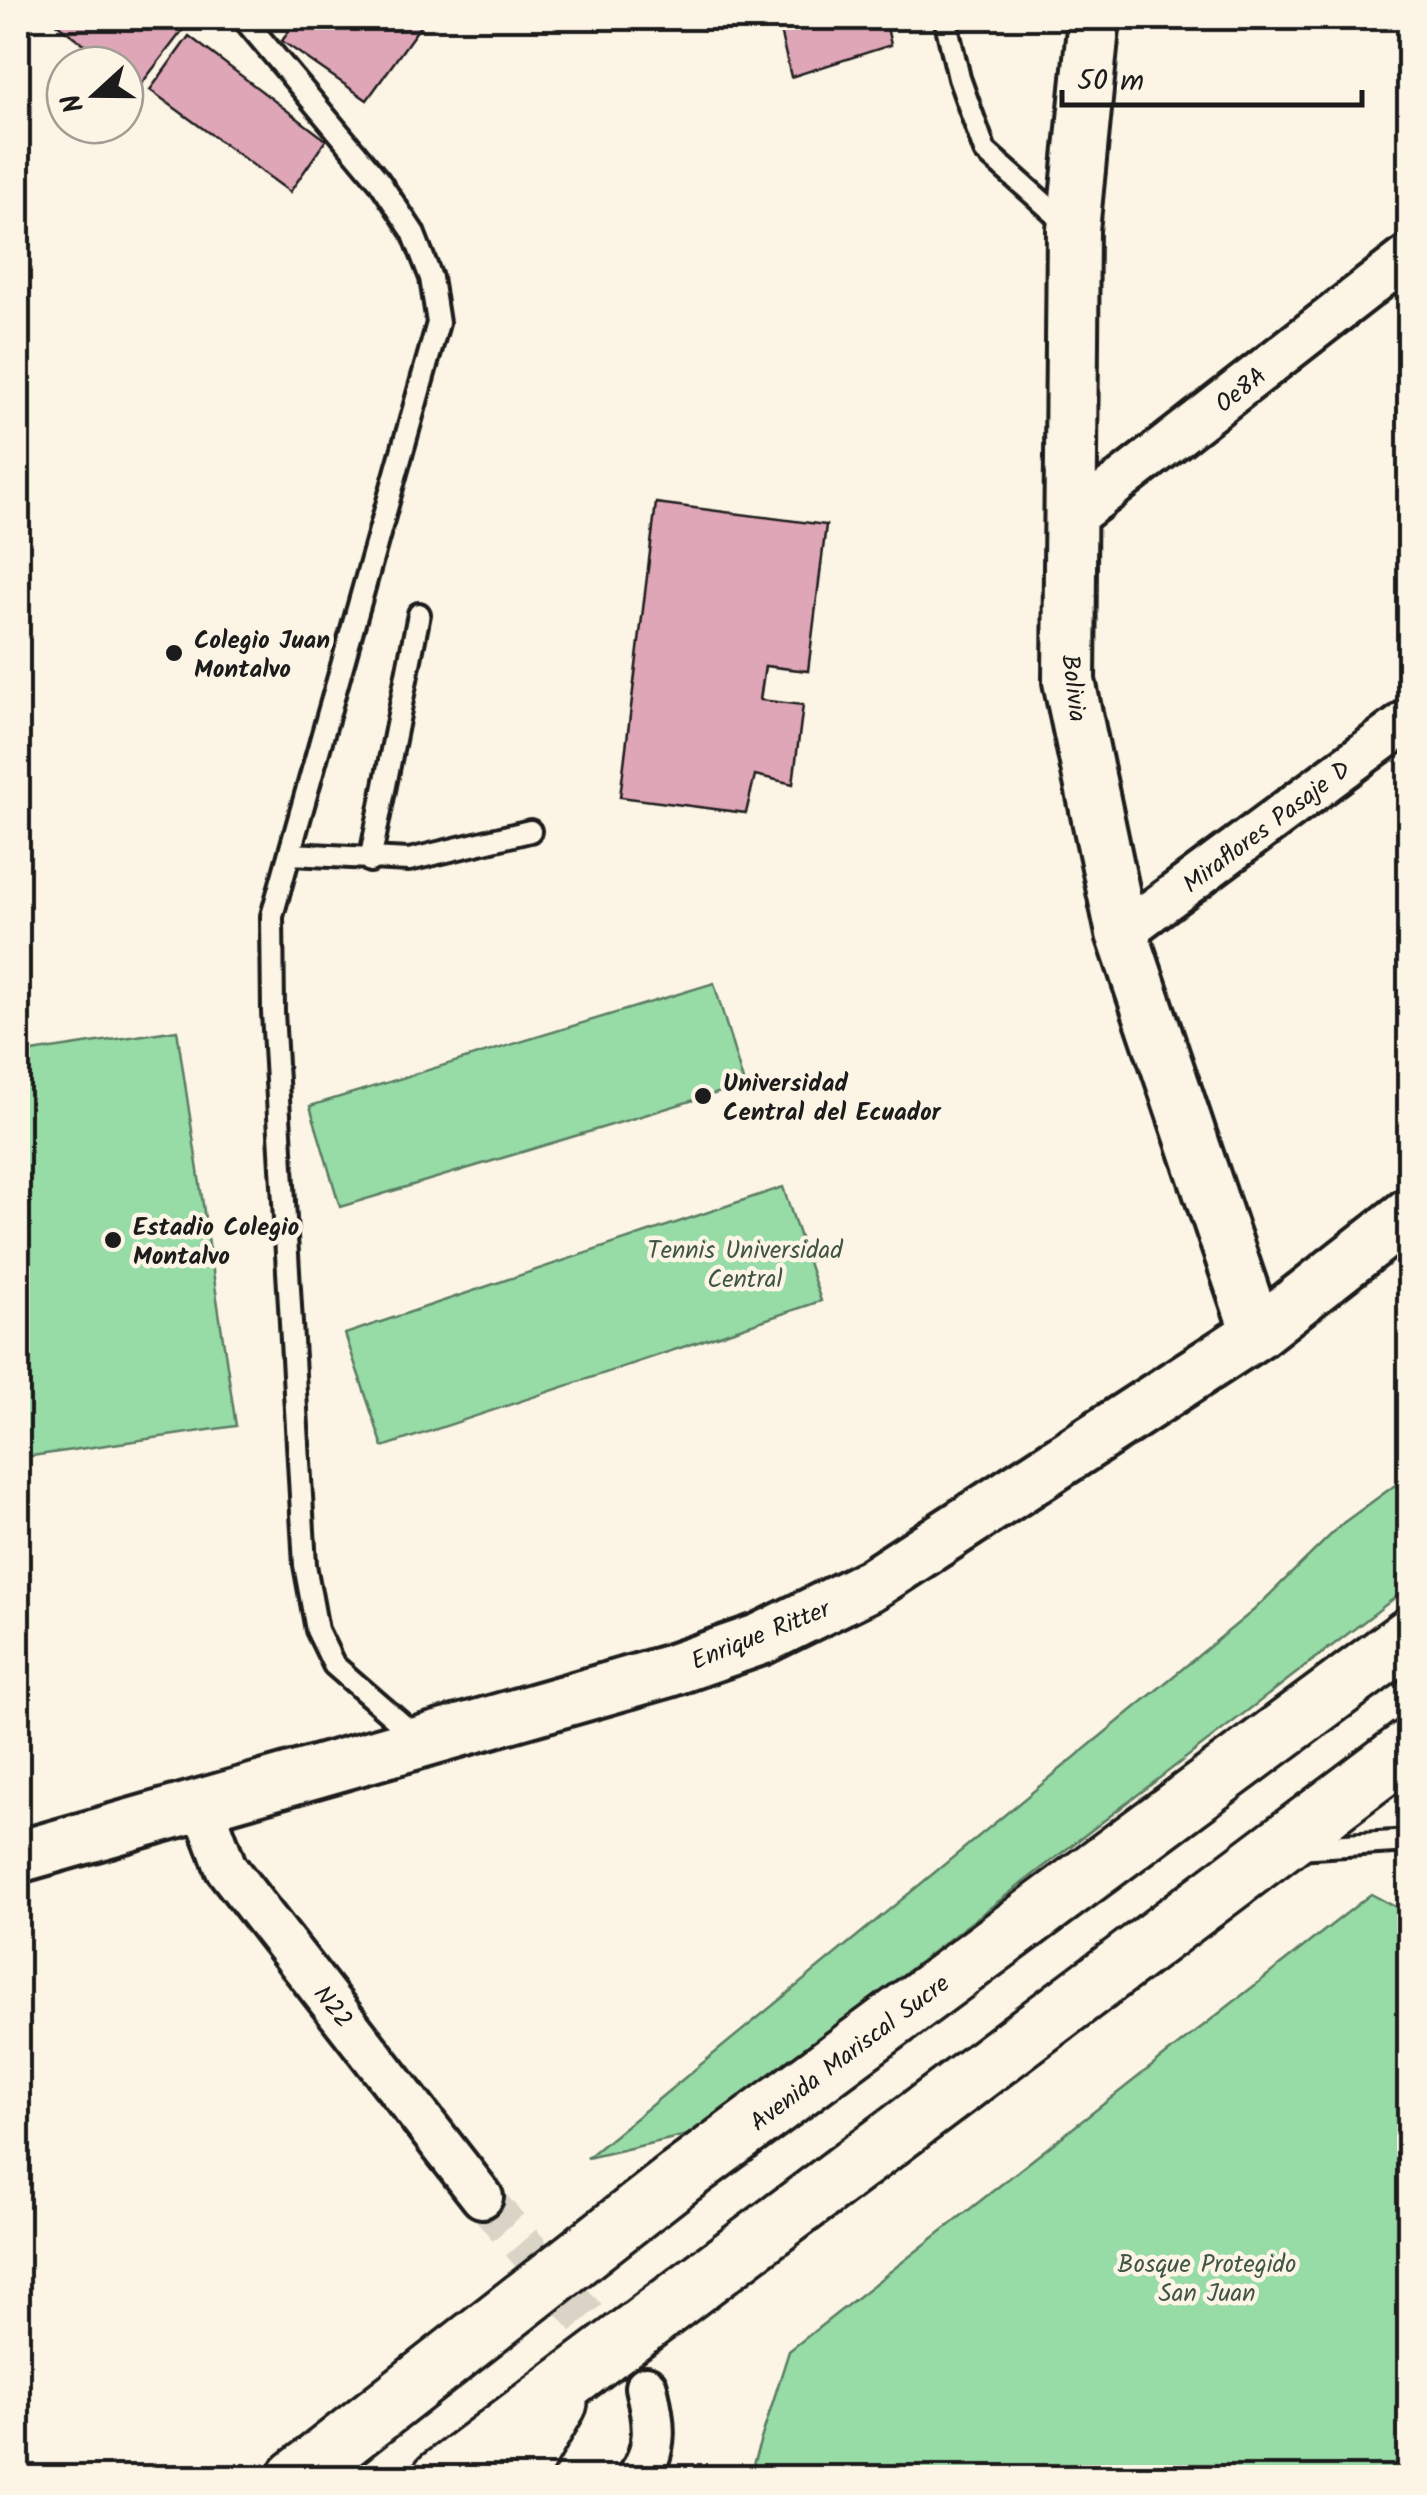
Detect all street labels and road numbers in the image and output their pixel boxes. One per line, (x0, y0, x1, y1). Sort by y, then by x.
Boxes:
street label: Oe8A (1207, 357, 1276, 424)
street label: Bolivia (1049, 652, 1097, 724)
street label: Miraflores Pasaje D (1174, 751, 1360, 904)
street label: Enrique Ritter (685, 1589, 838, 1682)
street label: Avenida Mariscal Sucre (742, 1965, 959, 2142)
street label: N22 (303, 1977, 362, 2038)

